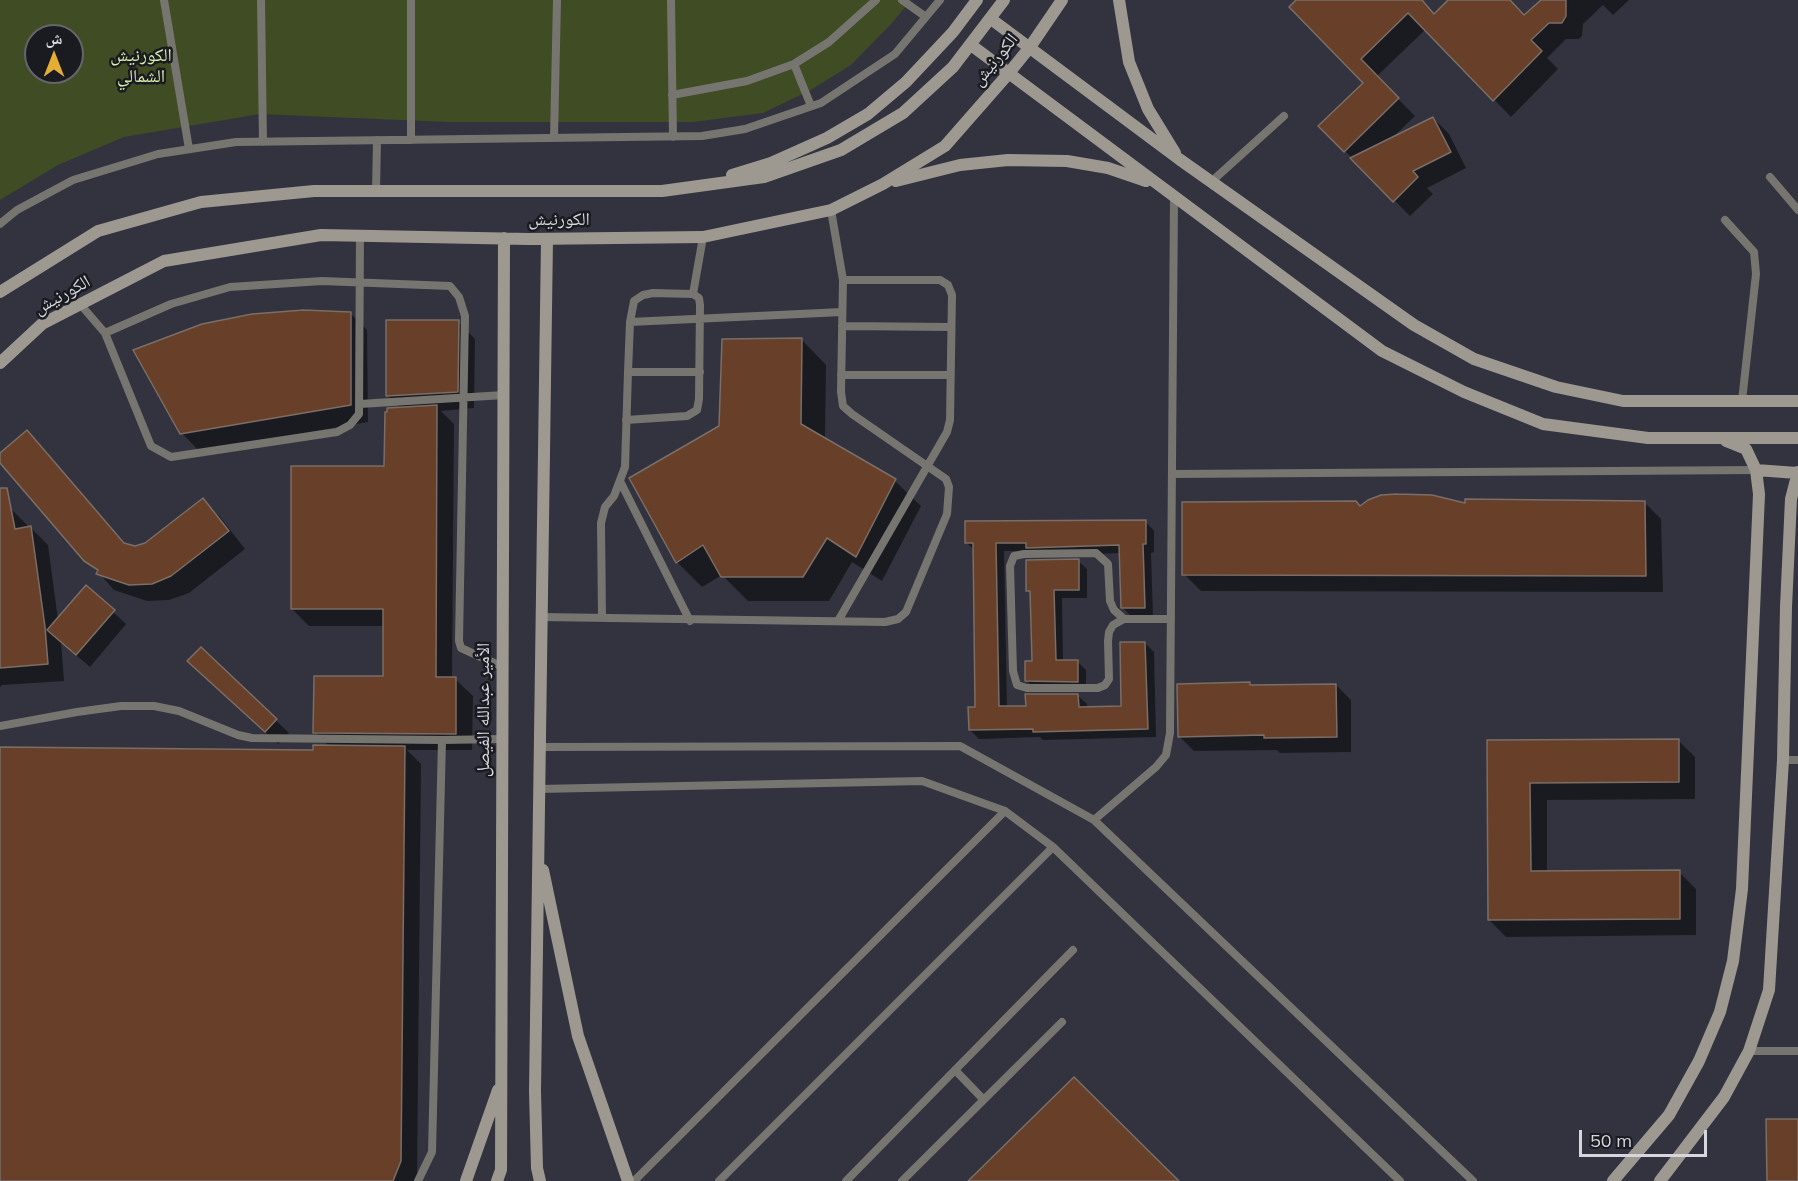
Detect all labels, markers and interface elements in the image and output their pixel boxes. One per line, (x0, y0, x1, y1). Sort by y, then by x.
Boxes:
north arrow (24, 24, 84, 84)
text: ش (46, 28, 62, 48)
street label: الكورنيش (967, 29, 1023, 91)
park label: الكورنيش الشمالي (110, 45, 172, 88)
street label: الكورنيش (528, 209, 590, 231)
street label: الكورنيش (30, 271, 94, 319)
street label: الأمير عبدالله الفيصل (473, 643, 495, 777)
scale bar (1582, 1118, 1710, 1156)
text: 50 m (1590, 1129, 1632, 1152)

